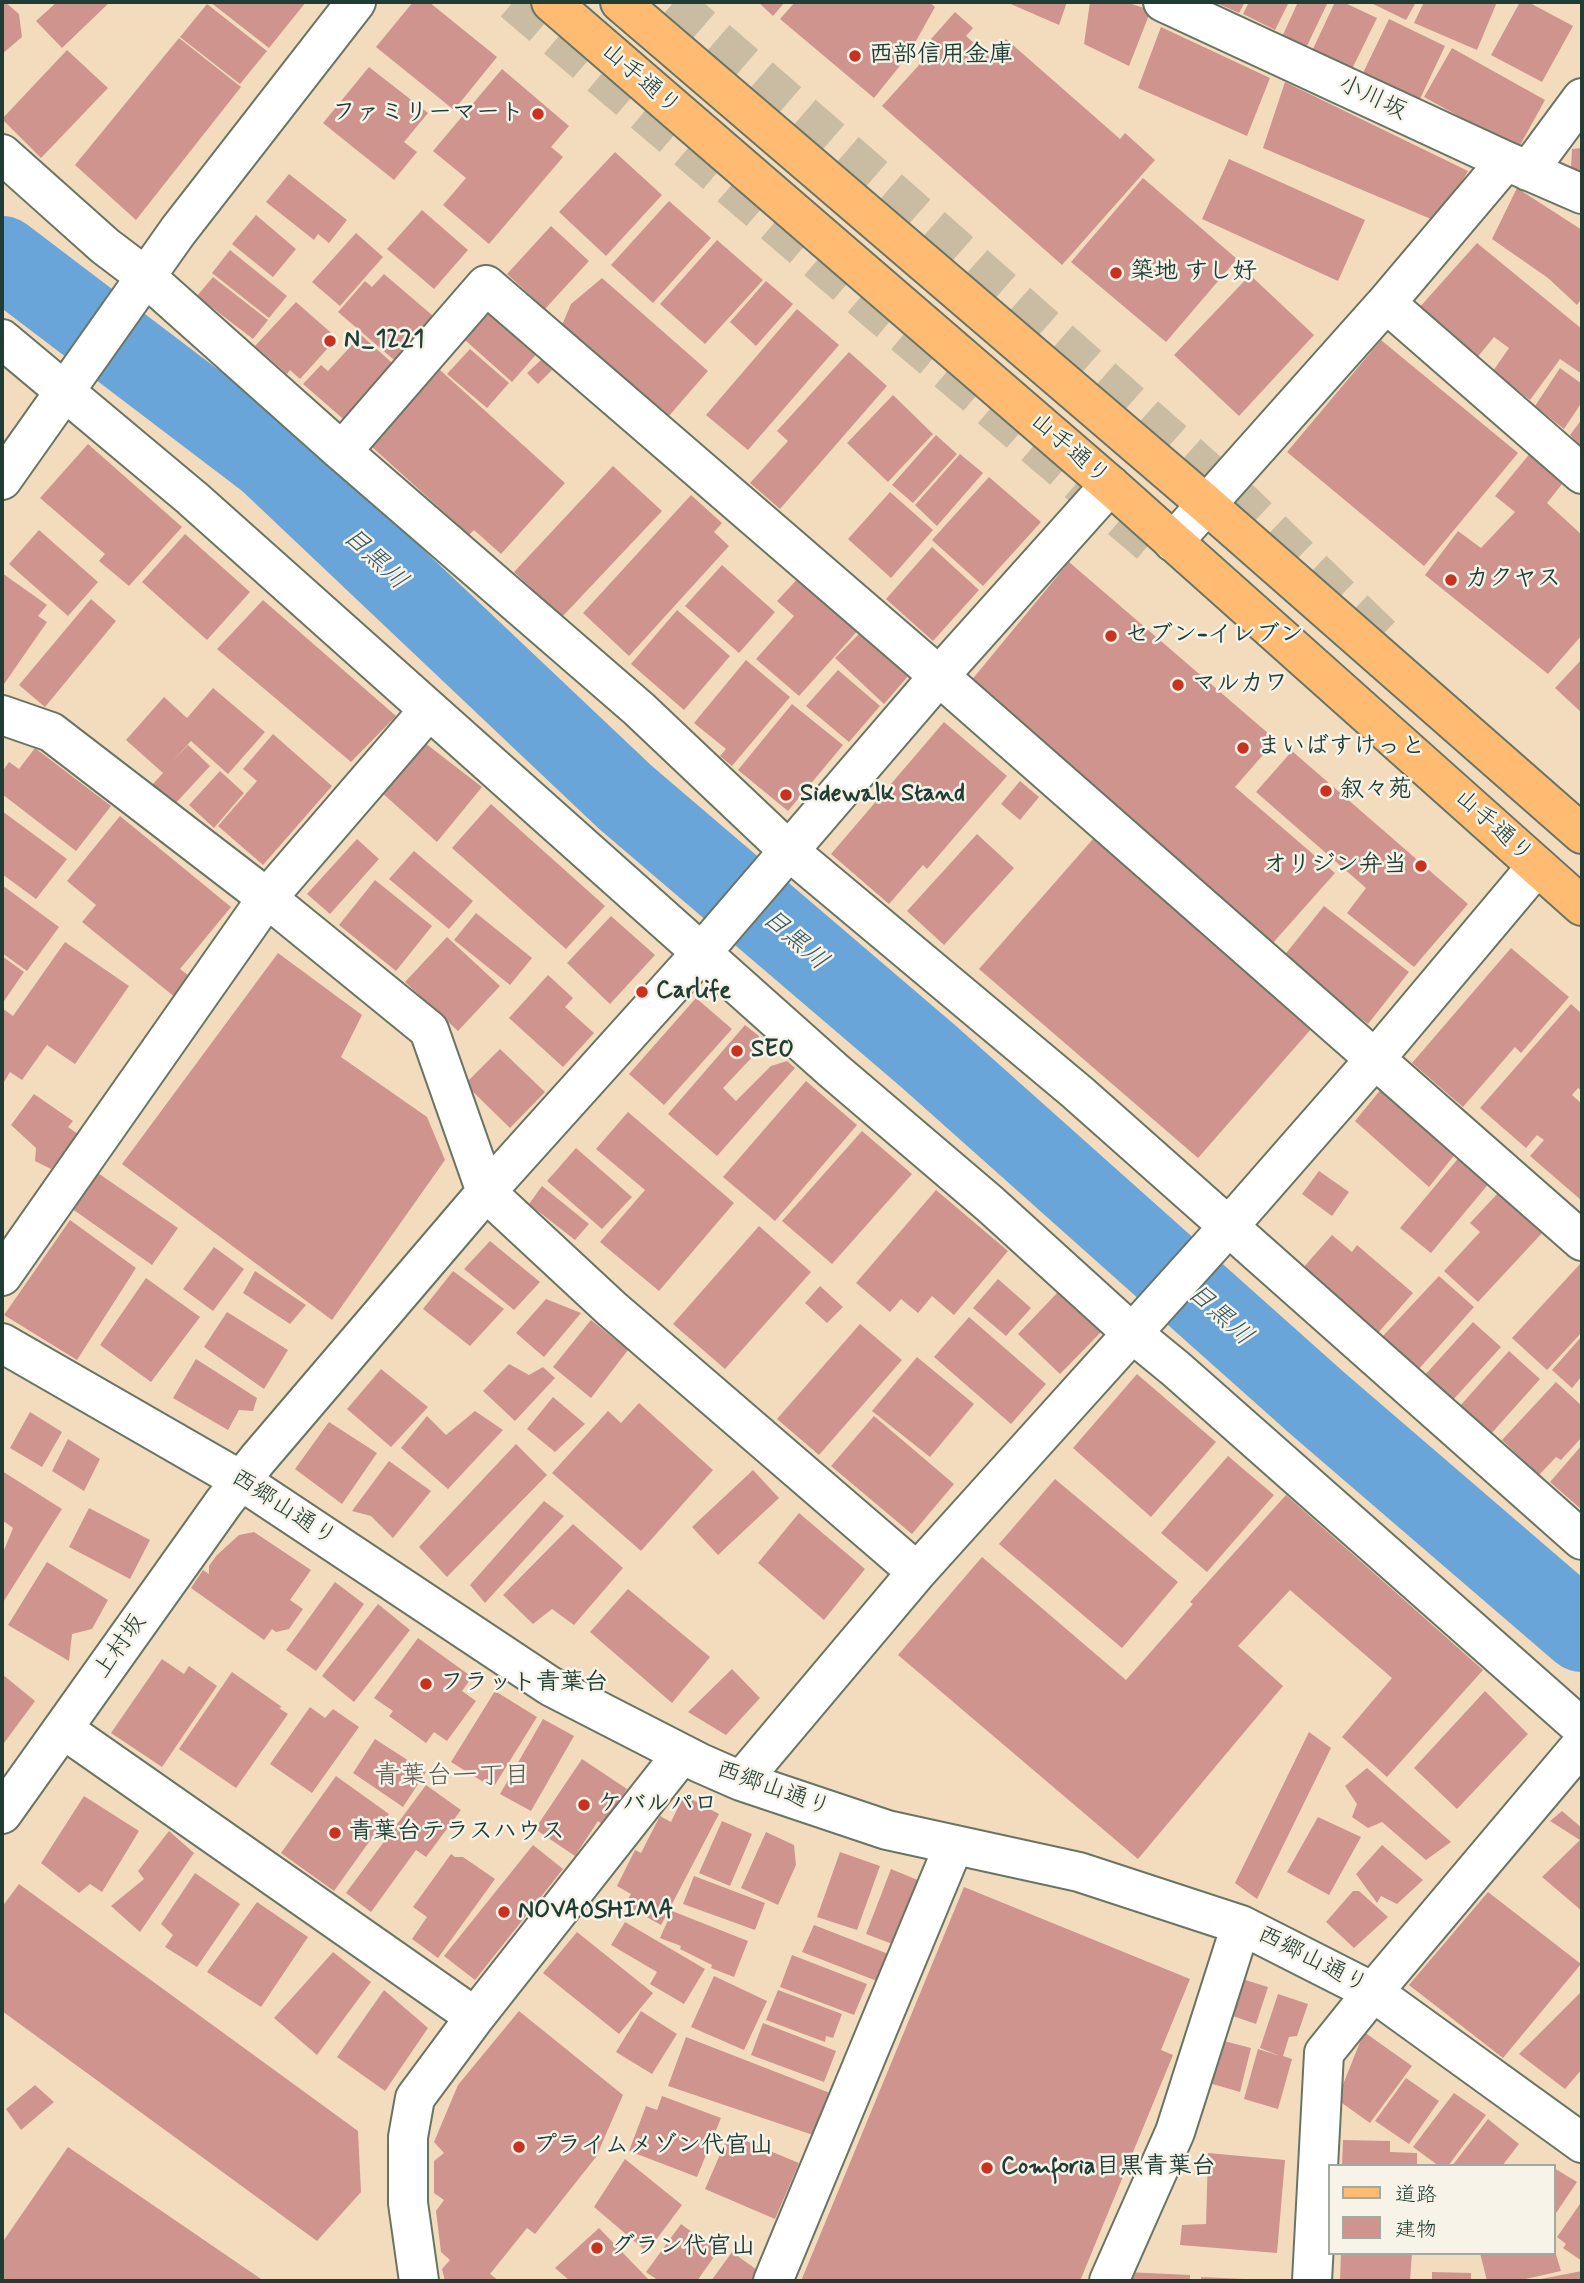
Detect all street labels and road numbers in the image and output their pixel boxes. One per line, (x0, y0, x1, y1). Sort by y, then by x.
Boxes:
street label: 山手通り (594, 38, 686, 122)
street label: 小川坂 (1333, 71, 1411, 127)
street label: 山手通り (1023, 408, 1115, 492)
street label: 山手通り (1448, 784, 1538, 870)
street label: 西郷山通り (225, 1464, 341, 1554)
street label: 上村坂 (89, 1609, 153, 1685)
street label: 西郷山通り (712, 1756, 834, 1824)
street label: 西郷山通り (1252, 1921, 1372, 2001)

